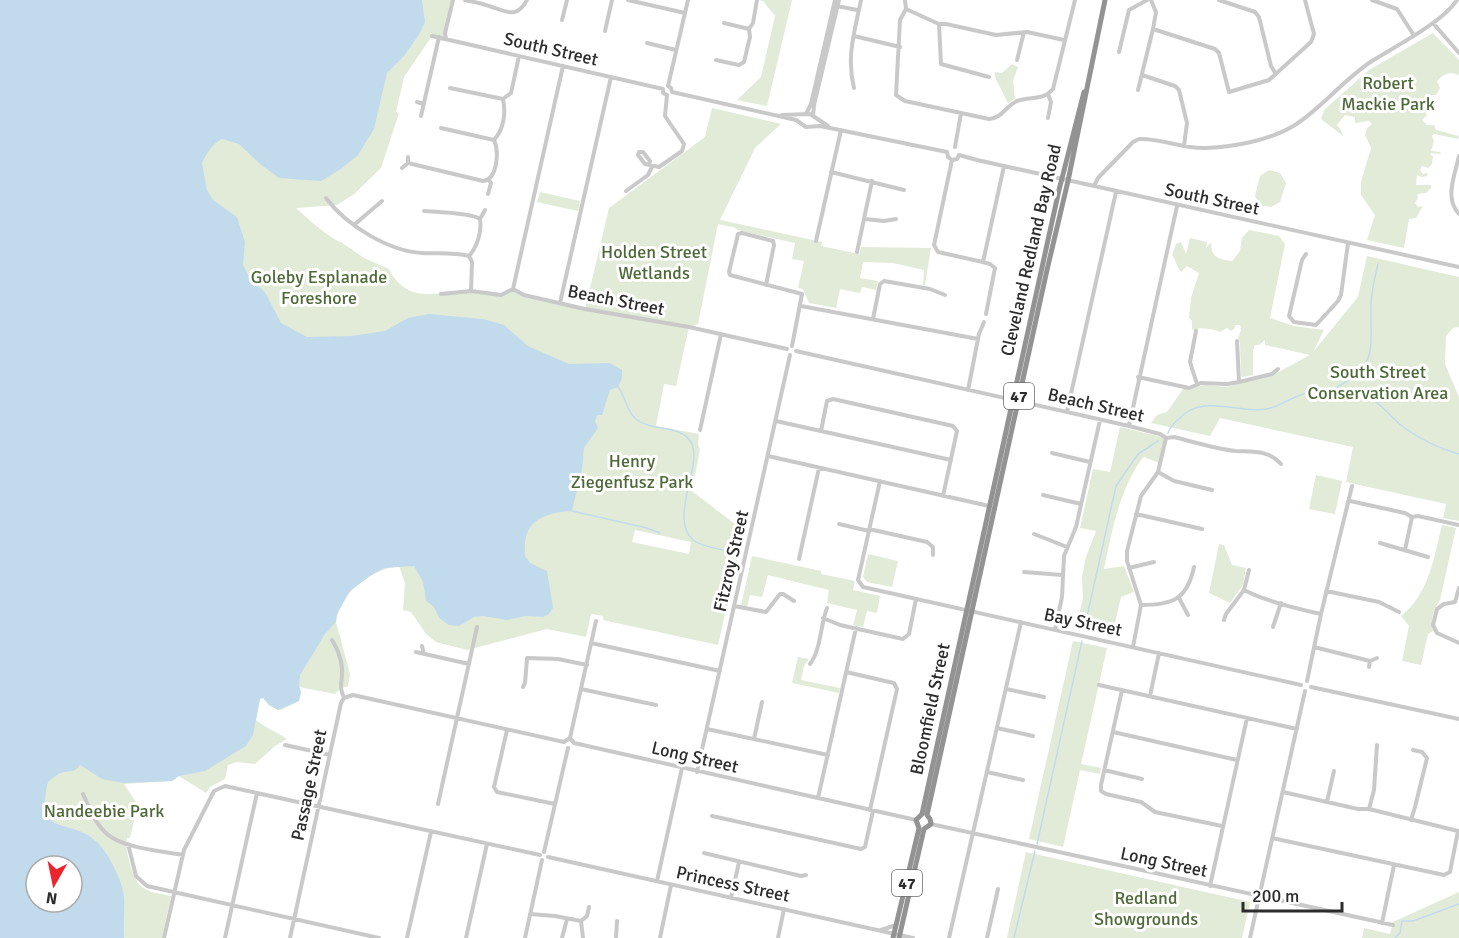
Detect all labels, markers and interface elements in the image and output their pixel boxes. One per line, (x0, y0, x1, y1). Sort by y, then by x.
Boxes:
street label: South Street (502, 27, 600, 71)
park label: Robert Mackie Park (1341, 72, 1435, 115)
street label: Cleveland Redland Bay Road (996, 142, 1066, 358)
street label: South Street (1163, 178, 1261, 220)
park label: Holden Street Wetlands (601, 241, 707, 284)
park label: Goleby Esplanade Foreshore (251, 266, 387, 309)
street label: Beach Street (566, 280, 666, 320)
park label: South Street Conservation Area (1308, 361, 1448, 404)
road number: 47 (1004, 383, 1034, 409)
street label: Beach Street (1046, 383, 1146, 427)
park label: Henry Ziegenfusz Park (571, 450, 693, 493)
street label: Fitzroy Street (709, 508, 753, 614)
street label: Bay Street (1042, 603, 1124, 641)
street label: Bloomfield Street (905, 641, 955, 777)
street label: Passage Street (286, 727, 332, 843)
street label: Long Street (649, 736, 741, 778)
park label: Nandeebie Park (44, 800, 164, 822)
street label: Long Street (1118, 842, 1210, 882)
north arrow (24, 854, 84, 914)
street label: Princess Street (674, 861, 792, 907)
road number: 47 (892, 870, 922, 896)
scale bar (1243, 875, 1342, 913)
text: 200 m (1252, 885, 1299, 907)
text: N (45, 887, 59, 909)
park label: Redland Showgrounds (1094, 887, 1198, 930)

